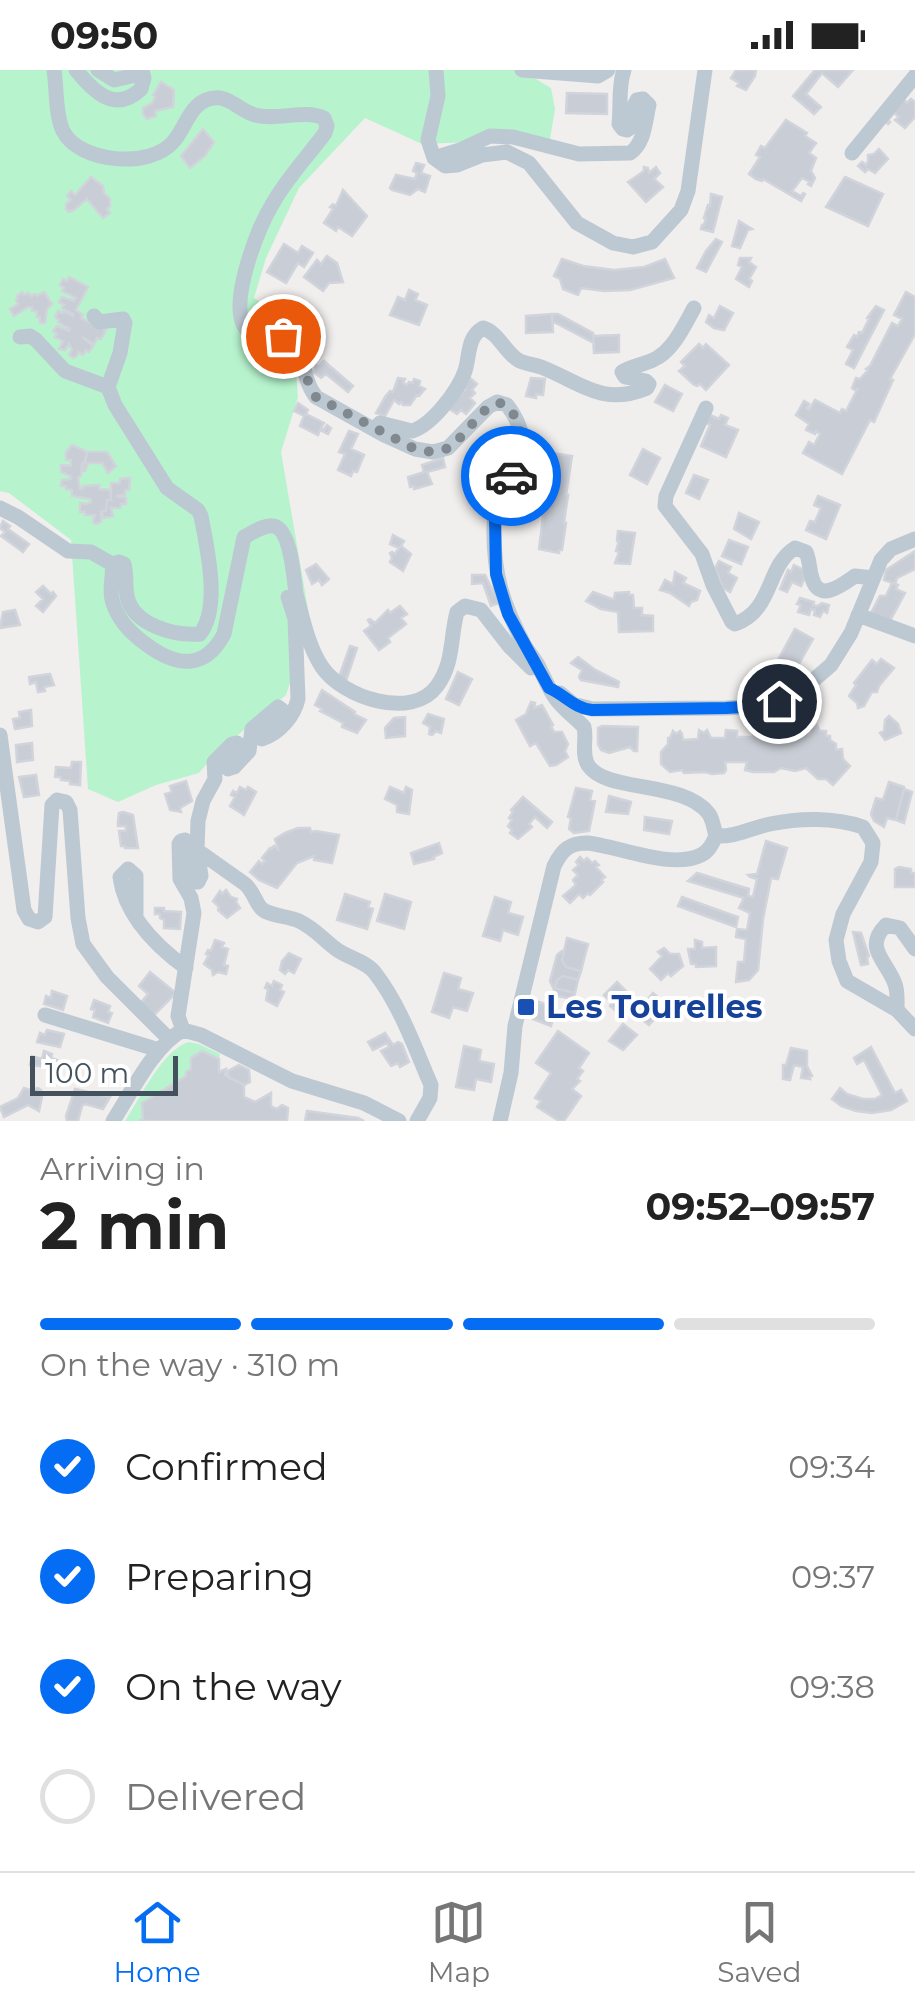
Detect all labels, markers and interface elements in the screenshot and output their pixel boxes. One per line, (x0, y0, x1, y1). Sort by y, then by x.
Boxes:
text: 09:50 (50, 12, 158, 59)
pin (241, 294, 326, 379)
icon: bag (256, 309, 311, 364)
courier (461, 426, 561, 526)
icon: car (484, 449, 539, 504)
pin (737, 659, 822, 744)
icon: home (752, 674, 807, 729)
place label: Les Tourelles (546, 987, 763, 1026)
marker: Les Tourelles (515, 996, 537, 1018)
scale bar (30, 1051, 178, 1096)
text: 100 m (45, 1056, 129, 1090)
text: Arriving in (40, 1149, 205, 1188)
text: 09:52–09:57 (646, 1183, 875, 1230)
text: 2 min (40, 1186, 229, 1265)
text: On the way · 310 m (40, 1345, 340, 1384)
icon: check (40, 1439, 95, 1494)
text: Confirmed (125, 1443, 328, 1490)
text: 09:34 (788, 1447, 875, 1486)
icon: check (40, 1549, 95, 1604)
text: Preparing (125, 1553, 314, 1600)
text: 09:37 (791, 1557, 875, 1596)
icon: check (40, 1659, 95, 1714)
text: On the way (125, 1663, 342, 1710)
text: 09:38 (789, 1667, 875, 1706)
text: Delivered (125, 1773, 306, 1820)
tab: Home (114, 1895, 201, 1989)
tab: Map (428, 1895, 490, 1989)
tab: Saved (717, 1895, 801, 1989)

